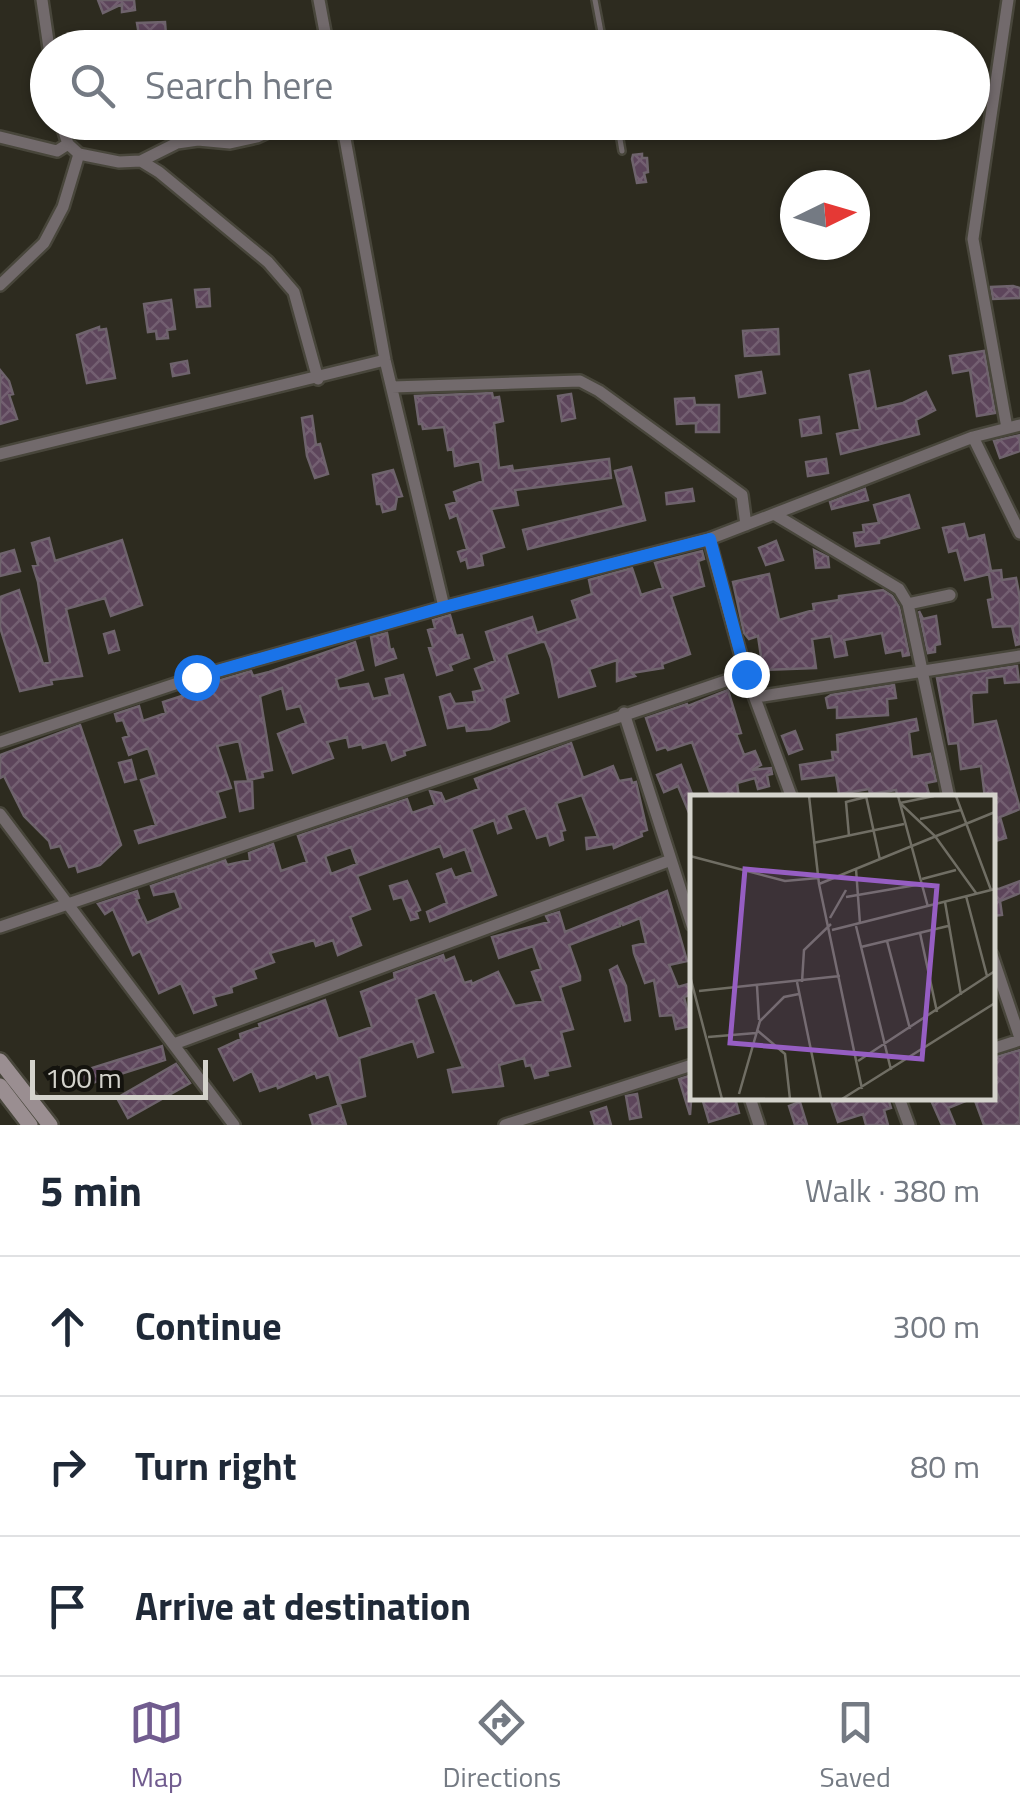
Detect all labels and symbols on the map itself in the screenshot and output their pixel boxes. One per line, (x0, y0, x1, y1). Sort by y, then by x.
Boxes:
north arrow (780, 170, 870, 260)
route end (724, 652, 770, 698)
route start (174, 655, 220, 701)
inset map (690, 795, 995, 1100)
scale bar (30, 1055, 208, 1100)

